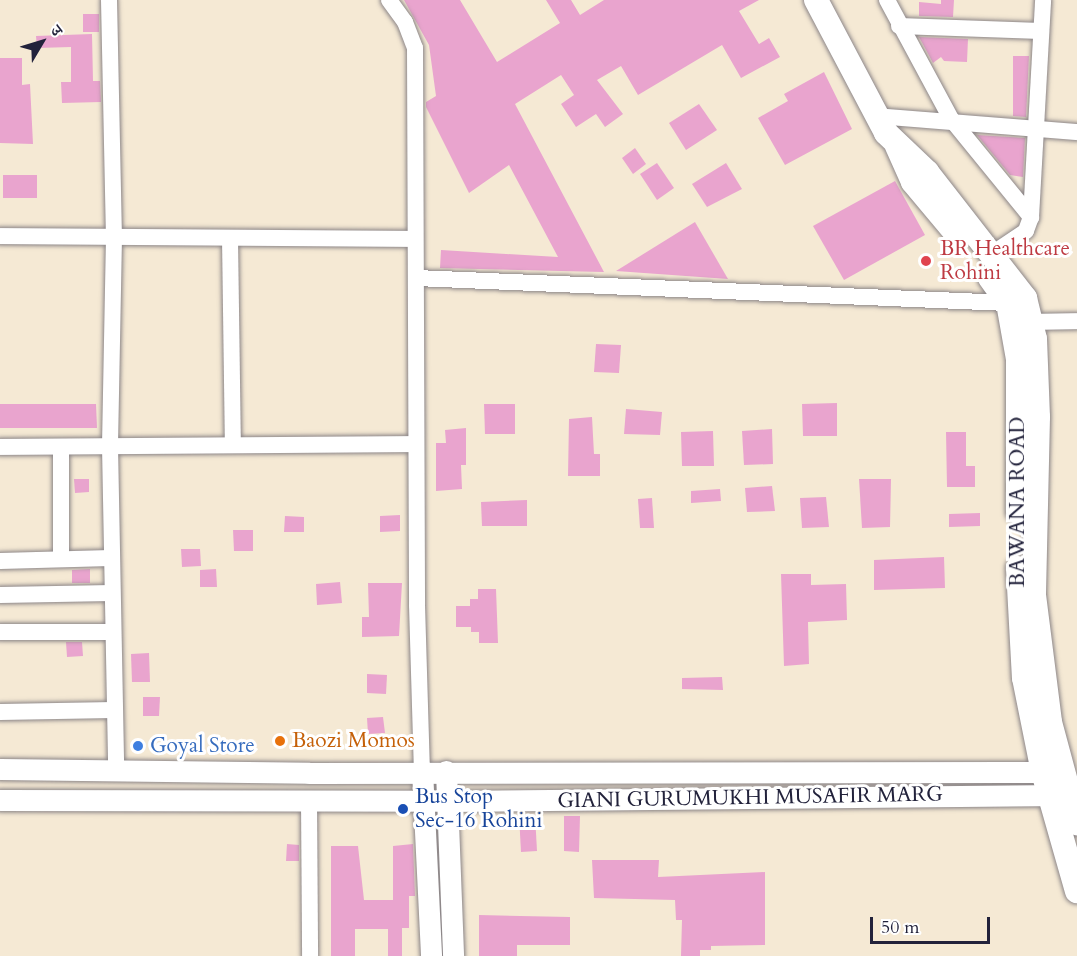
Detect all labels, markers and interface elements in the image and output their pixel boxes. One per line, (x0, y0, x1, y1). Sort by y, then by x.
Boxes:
north arrow (12, 12, 72, 72)
text: उ (45, 21, 67, 41)
place label: BR Healthcare Rohini (940, 236, 1070, 286)
marker: BR Healthcare Rohini (917, 252, 935, 270)
street label: BAWANA ROAD (1005, 417, 1031, 587)
place label: Baozi Momos (292, 728, 415, 754)
place label: Goyal Store (150, 733, 255, 759)
marker: Baozi Momos (273, 734, 287, 748)
marker: Goyal Store (131, 739, 145, 753)
street label: GIANI GURUMUKHI MUSAFIR MARG (557, 782, 943, 814)
place label: Bus Stop Sec-16 Rohini (415, 784, 542, 834)
marker: Bus Stop Sec-16 Rohini (396, 802, 410, 816)
scale bar (873, 905, 993, 943)
text: 50 m (881, 915, 920, 940)

